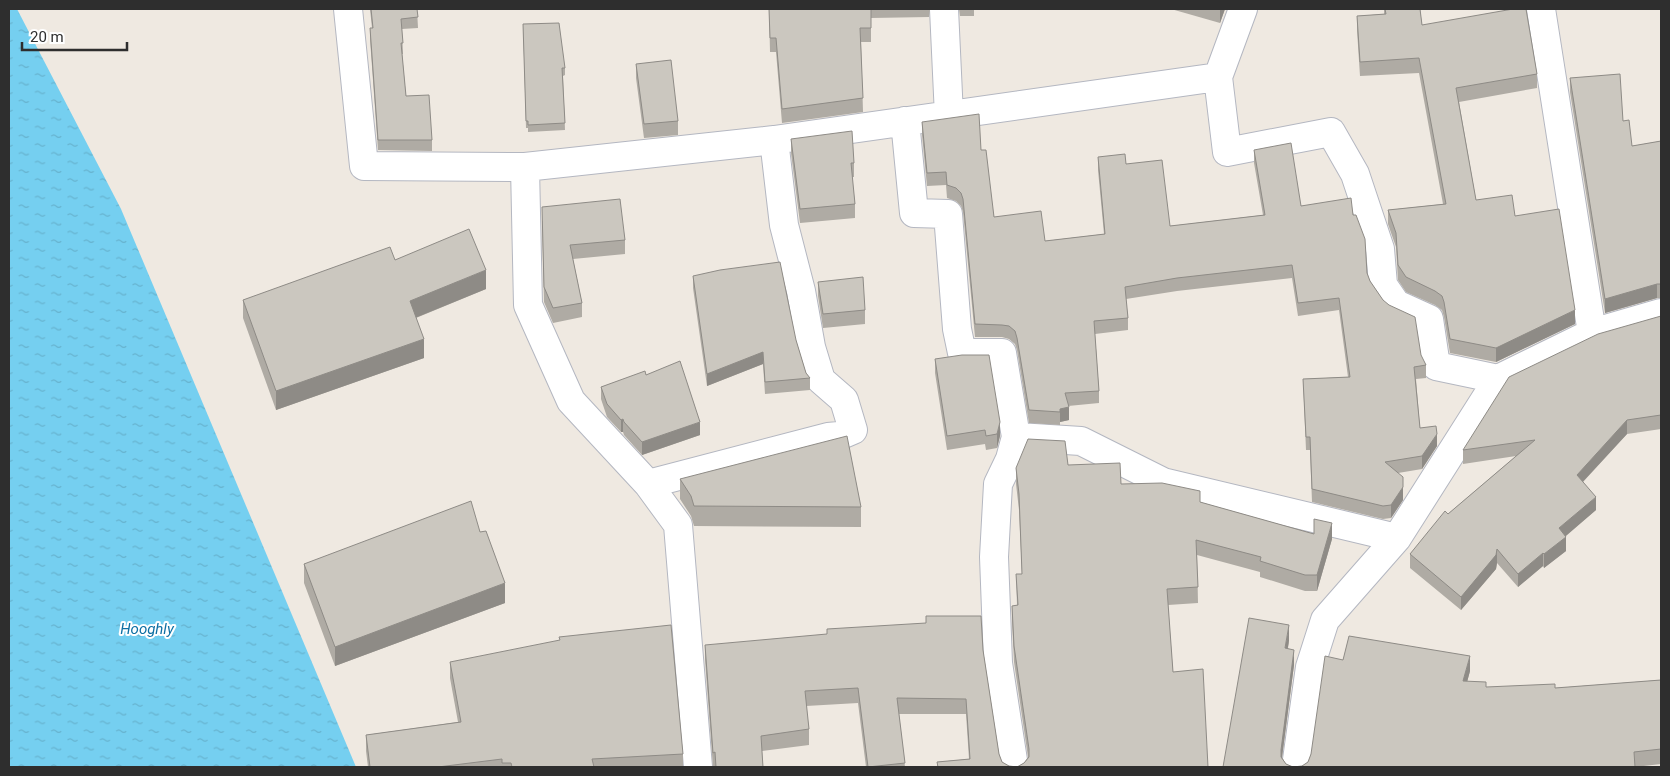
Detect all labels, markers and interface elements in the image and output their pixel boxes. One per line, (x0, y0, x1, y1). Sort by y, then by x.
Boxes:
scale bar (22, 20, 128, 52)
text: 20 m (30, 28, 64, 46)
water label: Hooghly (120, 620, 175, 638)

